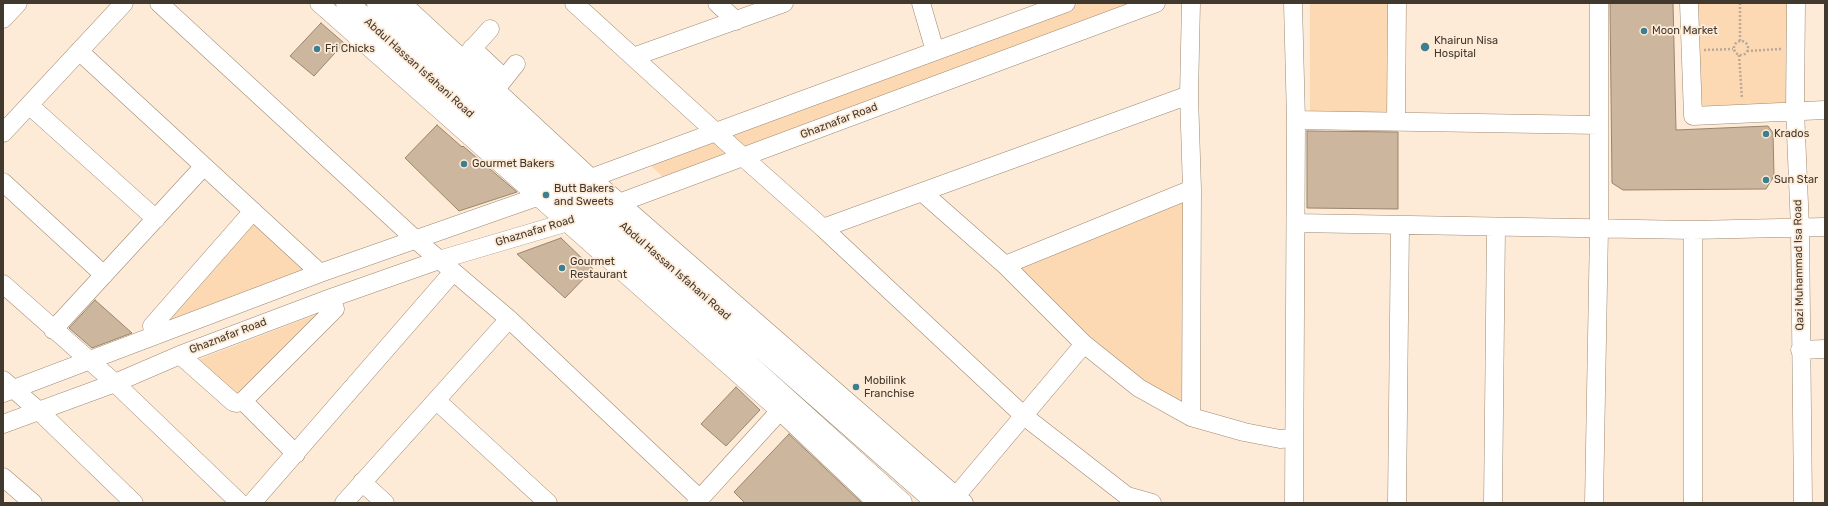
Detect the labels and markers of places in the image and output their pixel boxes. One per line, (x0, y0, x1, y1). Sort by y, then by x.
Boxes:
place label: Moon Market (1652, 24, 1718, 38)
marker: Moon Market (1639, 26, 1649, 36)
place label: Khairun Nisa Hospital (1434, 34, 1498, 60)
marker: Khairun Nisa Hospital (1419, 41, 1431, 53)
place label: Fri Chicks (325, 42, 375, 56)
marker: Fri Chicks (312, 44, 322, 54)
place label: Krados (1774, 127, 1809, 141)
marker: Krados (1761, 129, 1771, 139)
place label: Gourmet Bakers (472, 157, 554, 171)
marker: Gourmet Bakers (459, 159, 469, 169)
place label: Sun Star (1774, 173, 1818, 187)
marker: Sun Star (1761, 175, 1771, 185)
place label: Butt Bakers and Sweets (554, 182, 614, 208)
marker: Butt Bakers and Sweets (541, 190, 551, 200)
place label: Gourmet Restaurant (570, 255, 627, 281)
marker: Gourmet Restaurant (557, 263, 567, 273)
place label: Mobilink Franchise (864, 374, 914, 400)
marker: Mobilink Franchise (851, 382, 861, 392)

